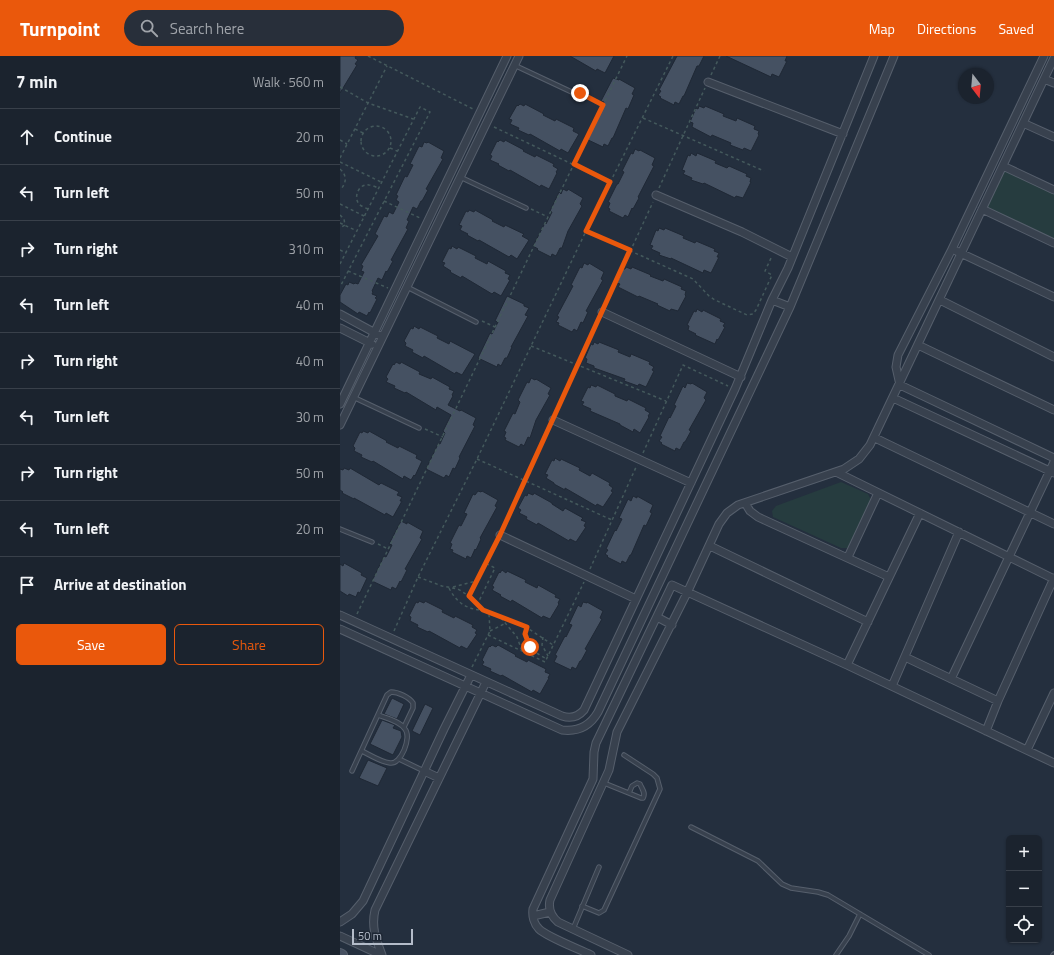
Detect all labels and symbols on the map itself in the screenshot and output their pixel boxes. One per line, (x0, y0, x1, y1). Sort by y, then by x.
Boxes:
north arrow (958, 68, 994, 104)
route end (571, 84, 589, 102)
route start (521, 638, 539, 656)
scale bar (352, 927, 413, 946)

